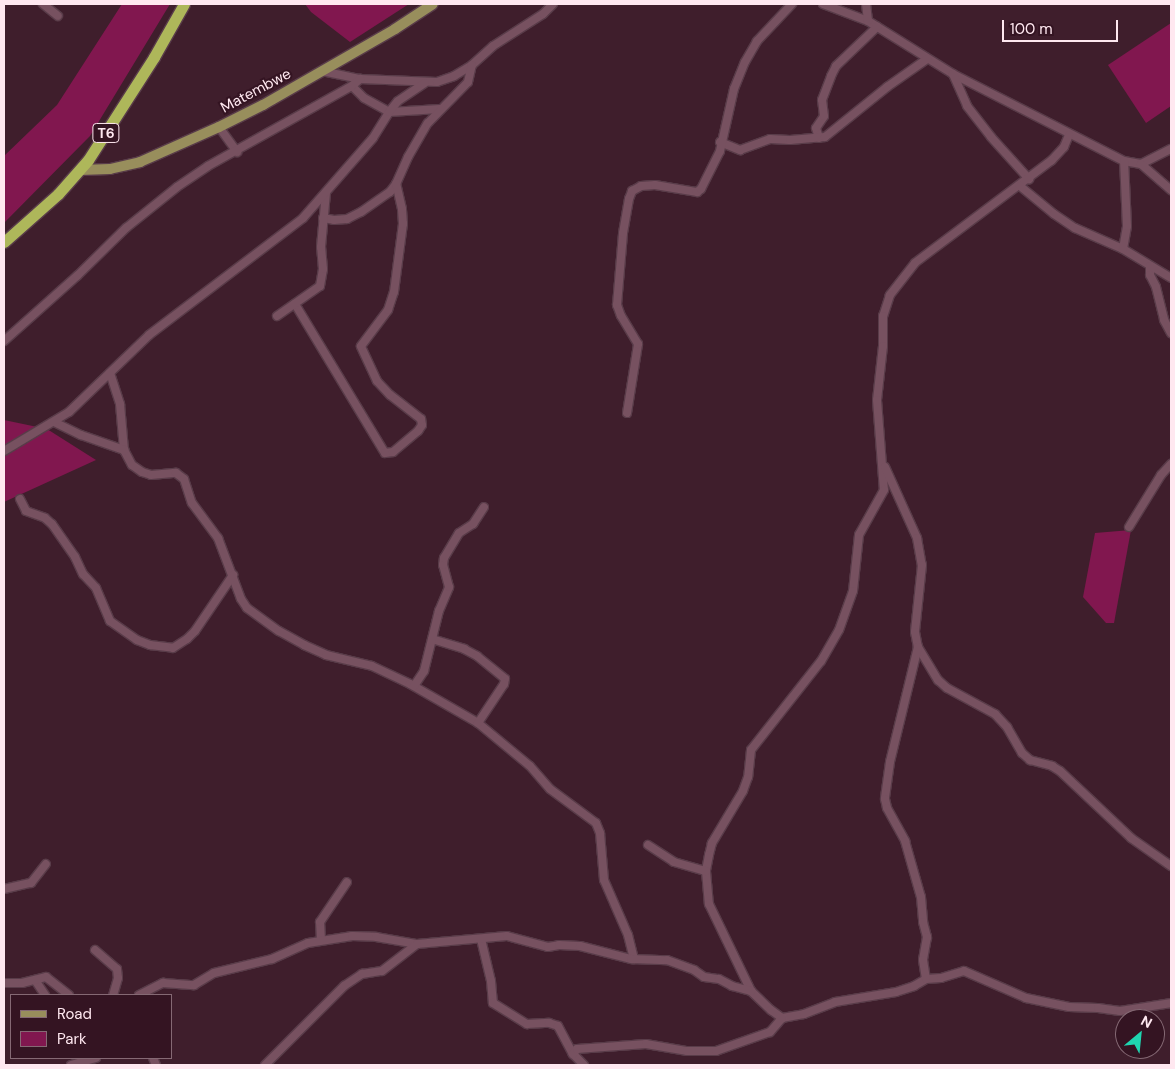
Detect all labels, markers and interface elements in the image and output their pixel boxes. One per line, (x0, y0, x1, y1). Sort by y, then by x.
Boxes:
scale bar (1005, 10, 1121, 42)
text: 100 m (1010, 19, 1053, 39)
street label: Matembwe (218, 65, 294, 117)
road number: T6 (92, 122, 120, 144)
legend (10, 994, 172, 1059)
text: Road (57, 1004, 92, 1024)
north arrow (1115, 1009, 1165, 1059)
text: N (1138, 1011, 1155, 1032)
text: Park (57, 1029, 87, 1049)

